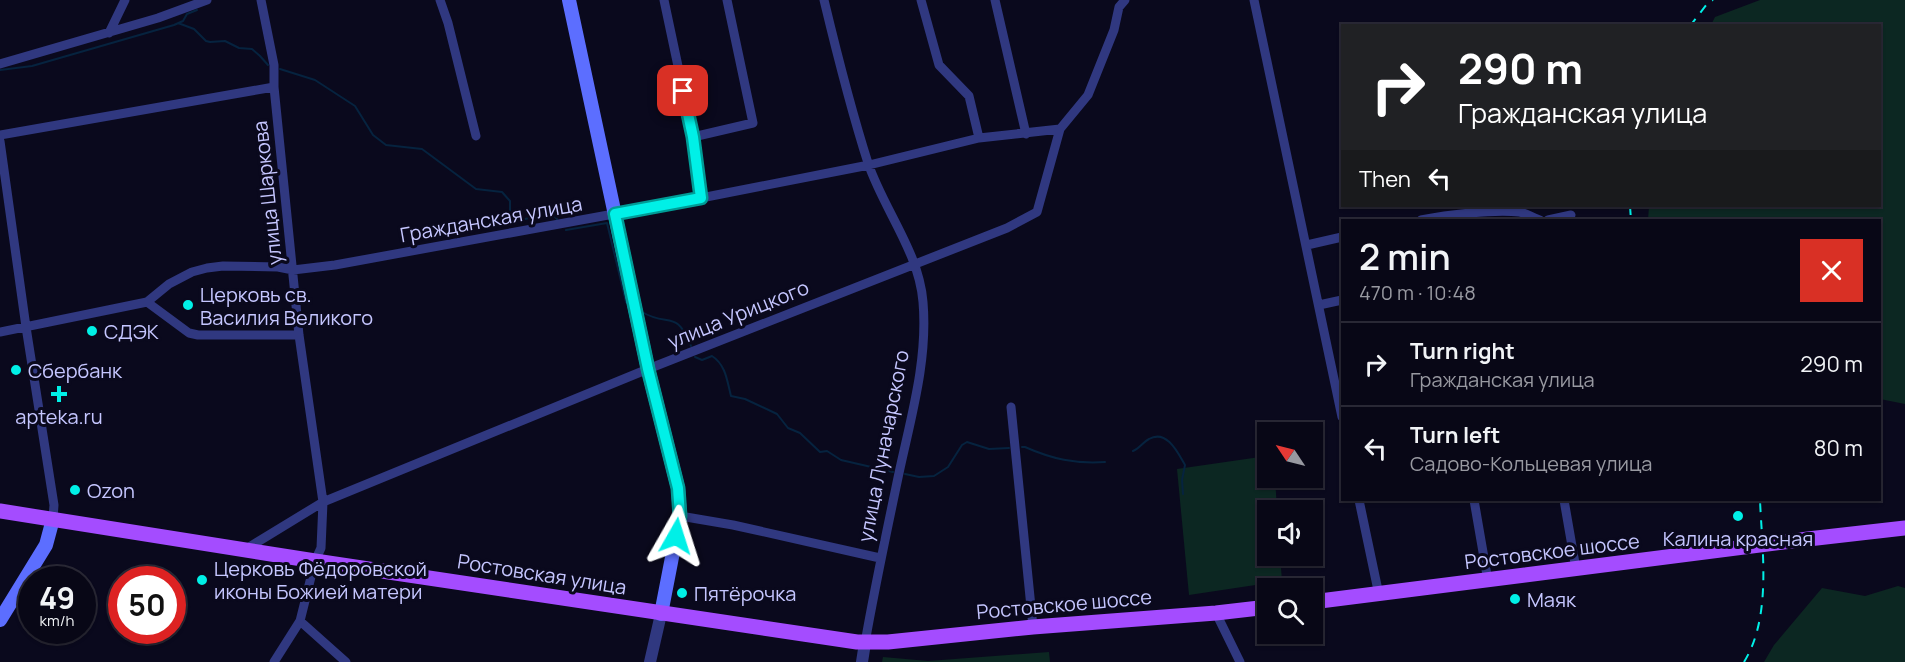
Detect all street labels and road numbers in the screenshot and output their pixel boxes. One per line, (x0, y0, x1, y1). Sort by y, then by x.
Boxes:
street label: улица Шаркова (246, 120, 288, 266)
street label: Гражданская улица (398, 190, 584, 248)
street label: улица Урицкого (663, 273, 813, 355)
street label: улица Луначарского (851, 347, 915, 544)
street label: Ростовское шоссе (1463, 527, 1641, 575)
street label: Ростовская улица (456, 547, 628, 601)
street label: Ростовское шоссе (975, 583, 1153, 625)

